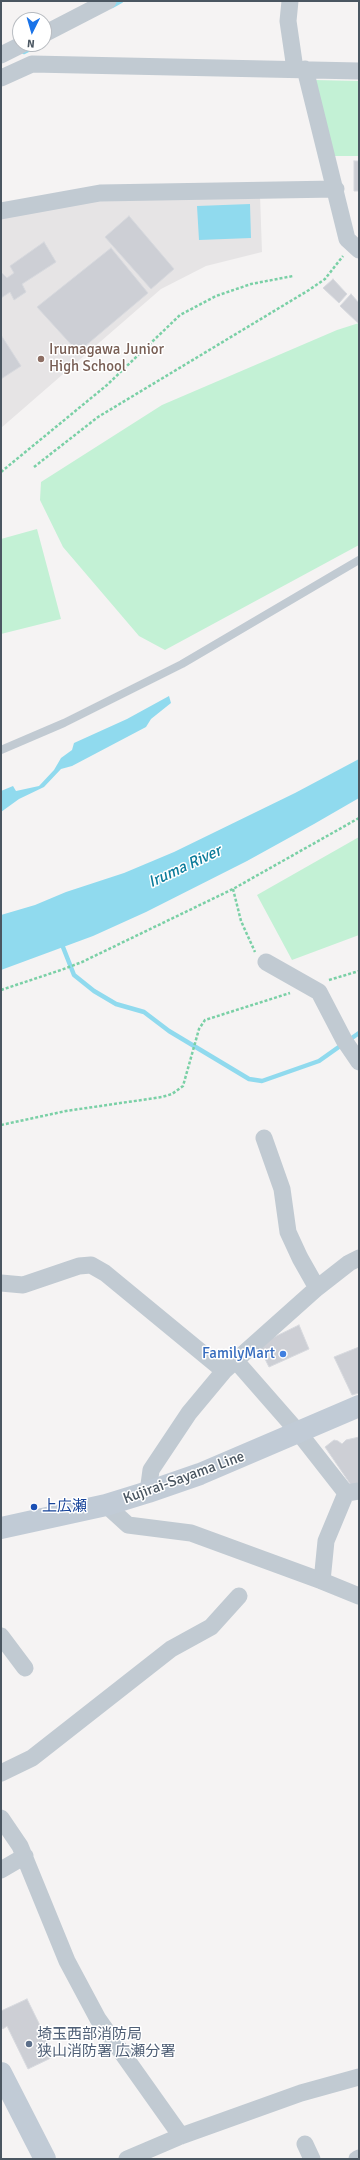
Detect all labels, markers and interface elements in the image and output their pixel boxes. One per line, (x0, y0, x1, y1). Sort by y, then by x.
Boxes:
north arrow (12, 12, 52, 52)
text: N (27, 37, 35, 50)
place label: Irumagawa Junior High School (49, 341, 164, 376)
marker: Irumagawa Junior High School (36, 354, 46, 364)
water label: Iruma River (145, 842, 225, 892)
place label: FamilyMart (202, 1345, 275, 1363)
marker: FamilyMart (278, 1349, 288, 1359)
street label: Kujirai-Sayama Line (121, 1448, 247, 1508)
place label: 上広瀬 (42, 1498, 87, 1516)
marker: 上広瀬 (29, 1502, 39, 1512)
place label: 埼玉西部消防局 狭山消防署 広瀬分署 (37, 2026, 175, 2061)
marker: 埼玉西部消防局 狭山消防署 広瀬分署 (24, 2039, 34, 2049)

